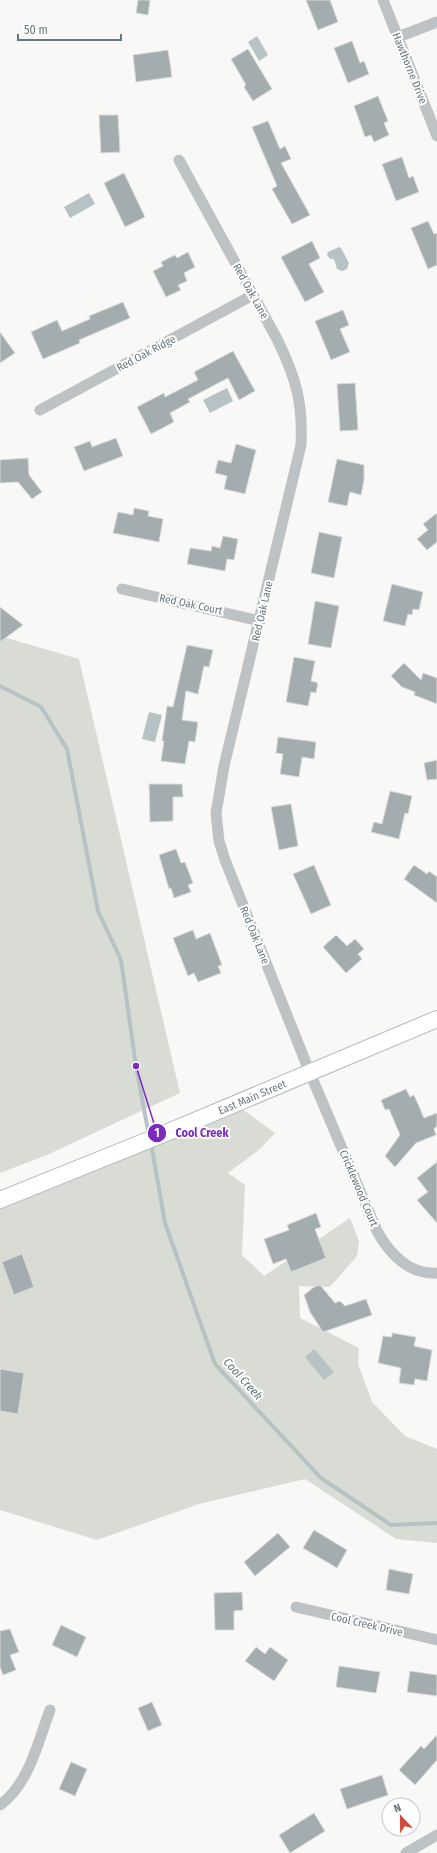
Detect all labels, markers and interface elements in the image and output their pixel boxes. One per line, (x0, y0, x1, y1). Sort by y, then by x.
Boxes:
scale bar (18, 16, 121, 42)
text: 50 m (24, 23, 48, 37)
street label: Hawthorne Drive (389, 31, 430, 106)
street label: Red Oak Lane (230, 261, 271, 321)
street label: Red Oak Ridge (115, 333, 178, 374)
street label: Red Oak Lane (249, 580, 276, 642)
street label: Red Oak Court (158, 591, 224, 618)
street label: Red Oak Lane (237, 904, 272, 966)
street label: East Main Street (216, 1077, 289, 1118)
callout: Cool Creek (147, 1121, 237, 1145)
text: 1 (154, 1126, 160, 1140)
text: Cool Creek (175, 1126, 229, 1140)
street label: Cricklewood Court (337, 1148, 381, 1229)
water label: Cool Creek (221, 1355, 265, 1403)
street label: Cool Creek Drive (330, 1610, 404, 1639)
north arrow (381, 1797, 421, 1837)
text: N (392, 1801, 403, 1815)

